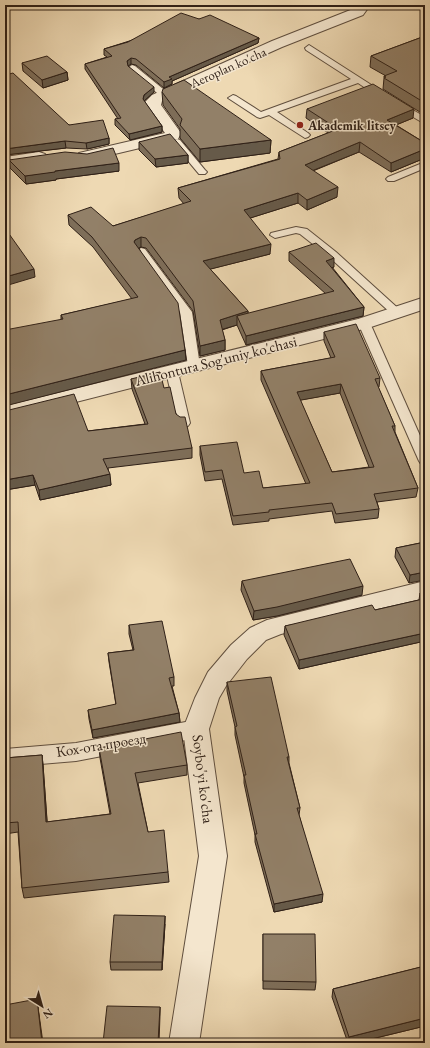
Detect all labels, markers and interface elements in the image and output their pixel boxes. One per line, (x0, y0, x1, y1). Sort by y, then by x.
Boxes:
street label: Aeroplan ko'cha (187, 43, 270, 92)
place label: Akademik litsey (307, 117, 397, 134)
marker: Akademik litsey (295, 120, 305, 130)
street label: Alihontura Sog'uniy ko'chasi (132, 331, 299, 390)
street label: Кох-ота проезд (55, 728, 147, 761)
street label: Soybo'yi ko'cha (189, 733, 218, 824)
north arrow (22, 986, 62, 1026)
text: N (40, 1006, 56, 1022)

